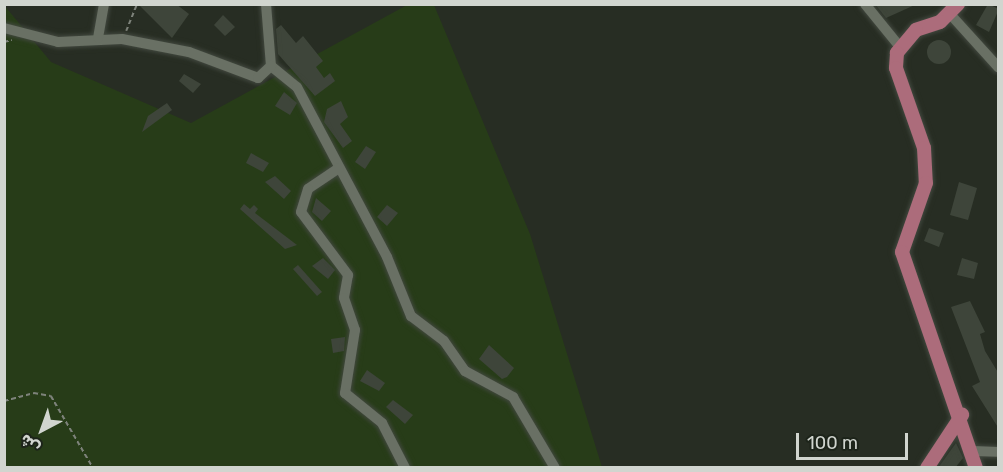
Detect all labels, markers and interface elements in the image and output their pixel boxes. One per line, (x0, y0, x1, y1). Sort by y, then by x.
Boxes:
north arrow (12, 400, 72, 460)
scale bar (799, 421, 912, 459)
text: ش (16, 430, 44, 458)
text: 100 m (807, 432, 858, 454)

